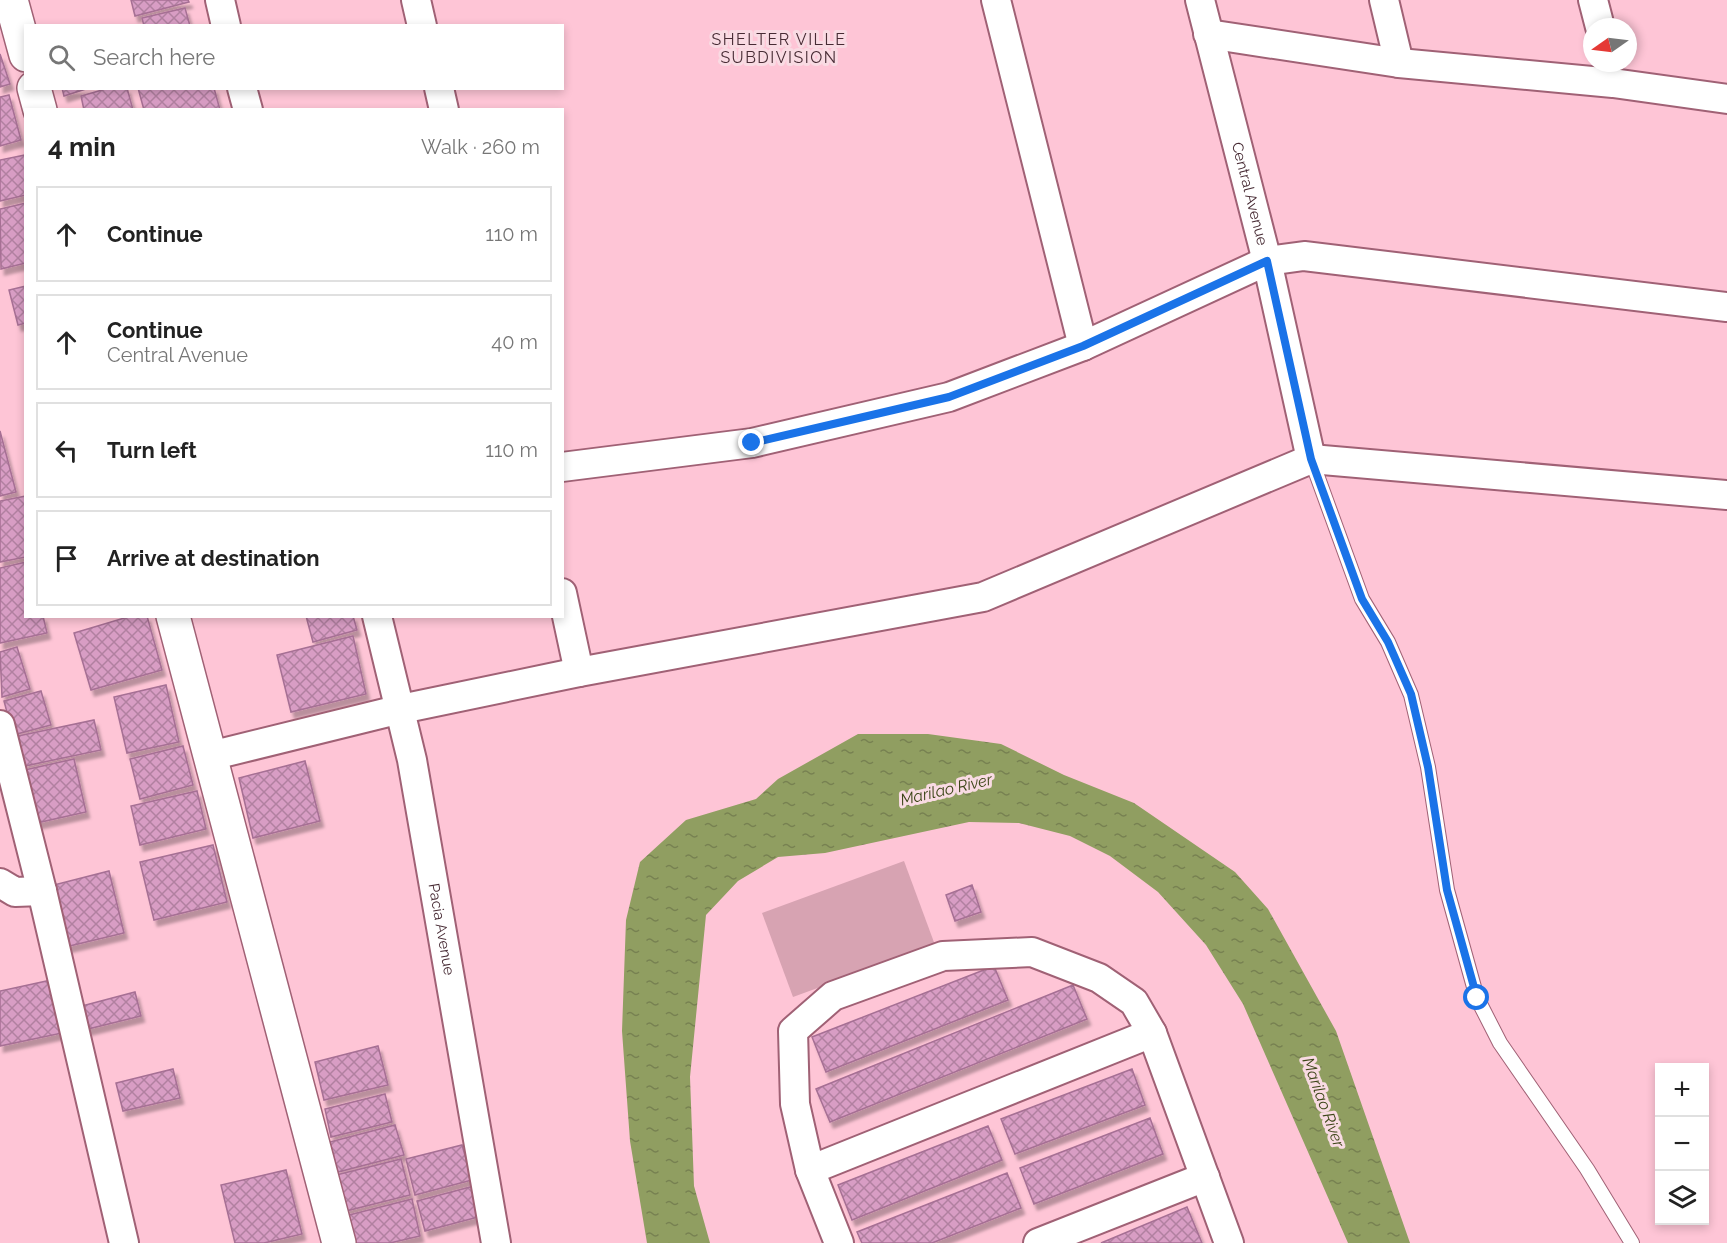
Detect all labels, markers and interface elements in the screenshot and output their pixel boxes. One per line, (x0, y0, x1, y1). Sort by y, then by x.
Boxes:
north arrow (1583, 18, 1637, 72)
search box (24, 24, 564, 90)
district label: SHELTER VILLE SUBDIVISION (711, 30, 847, 67)
icon: search (45, 41, 78, 74)
text: Search here (93, 44, 215, 70)
text: 4 min (48, 132, 116, 162)
text: Walk · 260 m (421, 135, 540, 159)
street label: Central Avenue (1228, 140, 1272, 247)
icon: ahead (50, 218, 83, 251)
text: Continue (107, 221, 203, 247)
text: 110 m (485, 222, 538, 246)
text: Continue (107, 317, 203, 343)
icon: ahead (50, 326, 83, 359)
text: 40 m (491, 330, 538, 354)
text: Central Avenue (107, 343, 248, 367)
route end (738, 429, 764, 455)
icon: left (50, 434, 83, 467)
text: Turn left (107, 437, 197, 463)
text: 110 m (485, 438, 538, 462)
icon: arrive (50, 542, 83, 575)
text: Arrive at destination (107, 545, 320, 571)
water label: Marilao River (898, 770, 994, 809)
street label: Pacia Avenue (425, 882, 458, 977)
route start (1463, 984, 1489, 1010)
water label: Marilao River (1299, 1055, 1349, 1150)
map controls (1655, 1063, 1709, 1225)
button: + (1655, 1063, 1709, 1117)
button: − (1655, 1117, 1709, 1171)
button: layers (1655, 1171, 1709, 1225)

